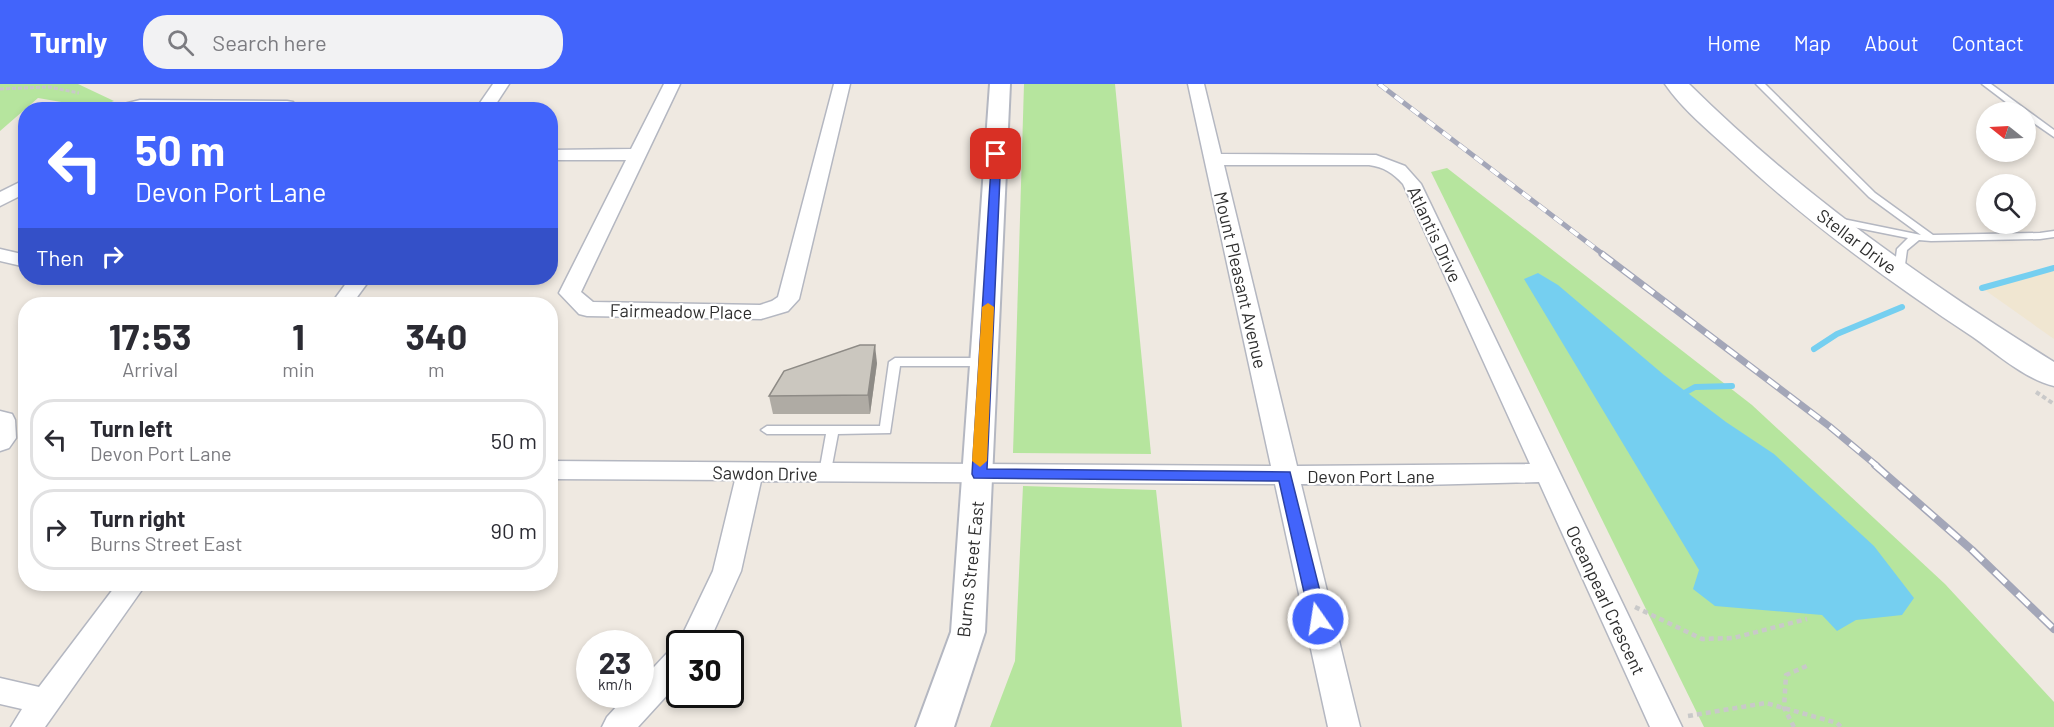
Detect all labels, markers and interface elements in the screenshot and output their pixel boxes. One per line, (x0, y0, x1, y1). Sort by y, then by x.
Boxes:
search box (143, 15, 563, 69)
text: Turnly (30, 25, 107, 59)
icon: search (164, 26, 197, 59)
text: Search here (212, 29, 327, 55)
text: Home (1707, 30, 1761, 55)
text: Map (1794, 30, 1831, 55)
text: About (1864, 30, 1919, 55)
text: Contact (1952, 30, 2024, 55)
north arrow (1976, 102, 2036, 162)
map controls (1976, 102, 2036, 234)
text: 50 m (135, 124, 225, 174)
icon: left (36, 126, 114, 204)
pin (970, 128, 1021, 179)
icon: arrive (979, 137, 1012, 170)
button: search (1976, 174, 2036, 234)
text: Devon Port Lane (135, 175, 326, 207)
street label: Atlantis Drive (1403, 182, 1467, 286)
street label: Mount Pleasant Avenue (1210, 190, 1272, 370)
street label: Stellar Drive (1813, 204, 1901, 278)
icon: right (96, 240, 129, 273)
text: Then (36, 244, 84, 270)
street label: Fairmeadow Place (610, 299, 752, 323)
text: 17:53 (109, 314, 191, 357)
text: 1 (292, 314, 305, 357)
text: 340 (405, 314, 467, 357)
text: Arrival (122, 357, 178, 381)
text: min (282, 357, 315, 381)
text: m (428, 357, 445, 381)
text: Turn left (90, 415, 173, 441)
icon: left (39, 423, 72, 456)
text: 50 m (491, 427, 537, 453)
text: Devon Port Lane (90, 441, 232, 465)
street label: Sawdon Drive (712, 461, 818, 485)
street label: Devon Port Lane (1307, 465, 1435, 487)
street label: Burns Street East (952, 500, 988, 638)
text: Turn right (90, 505, 185, 531)
icon: right (39, 513, 72, 546)
text: 90 m (491, 517, 537, 543)
street label: Oceanpearl Crescent (1562, 522, 1650, 678)
text: Burns Street East (90, 531, 242, 555)
position arrow (1286, 587, 1350, 651)
speed limit sign: 30 (666, 630, 744, 708)
text: 23 (599, 644, 631, 680)
text: km/h (598, 675, 632, 693)

